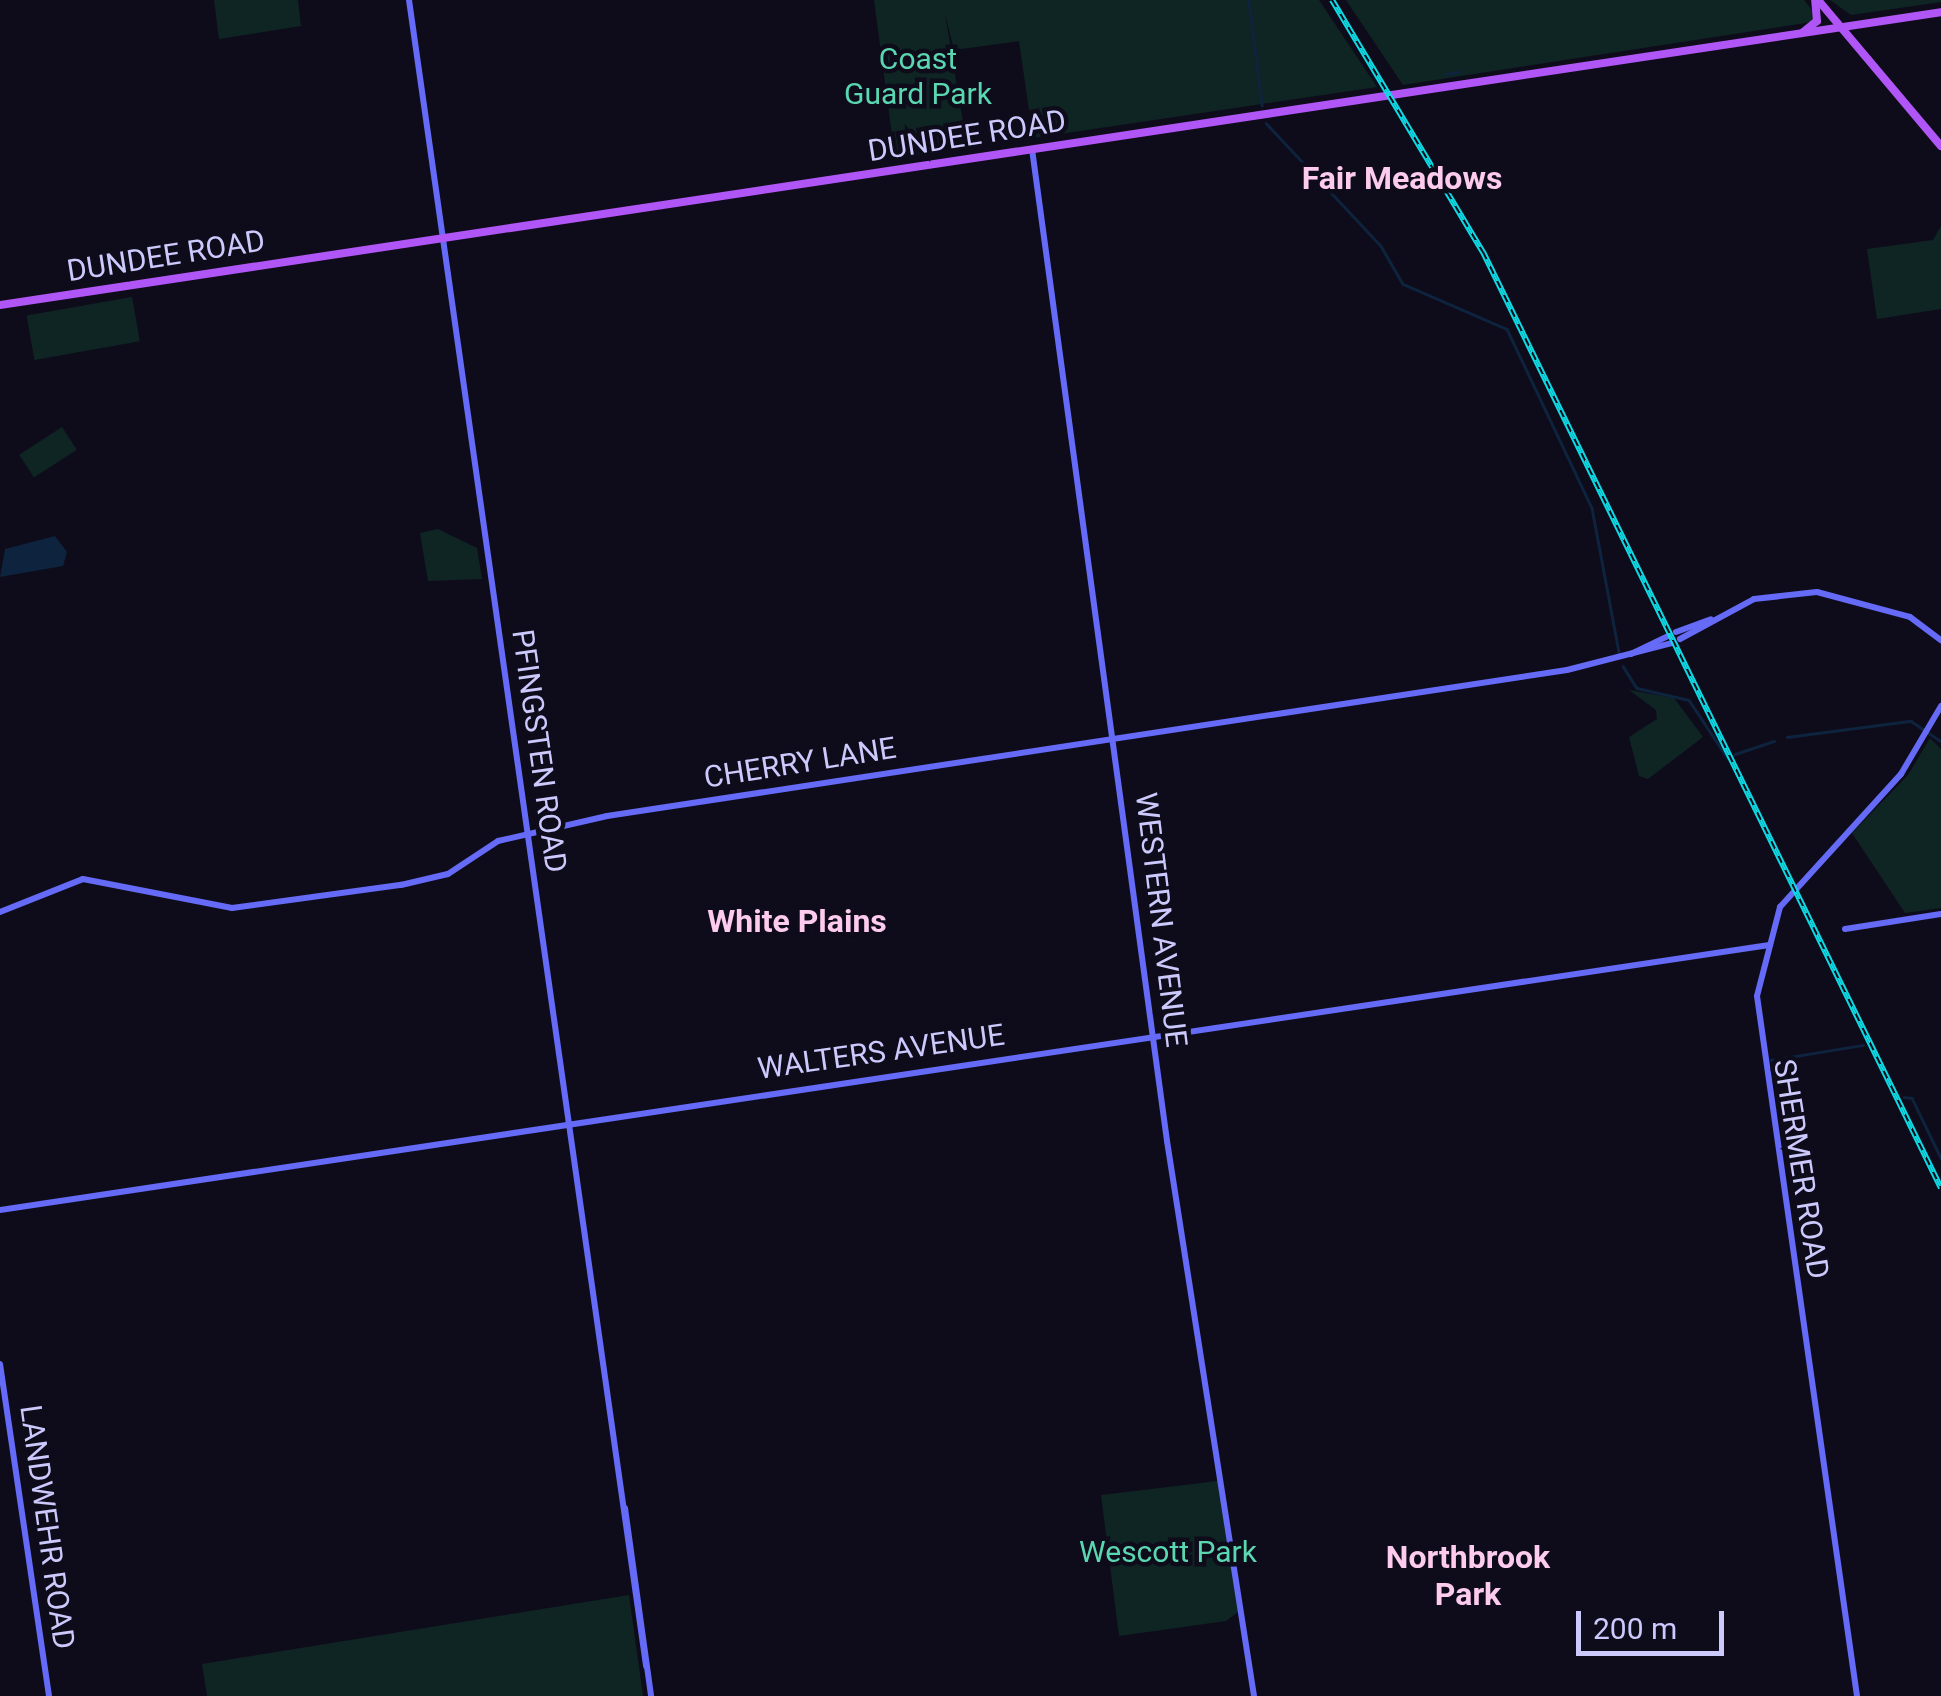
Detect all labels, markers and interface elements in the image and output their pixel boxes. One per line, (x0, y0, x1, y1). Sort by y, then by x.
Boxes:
park label: Coast Guard Park (844, 41, 992, 112)
street label: DUNDEE ROAD (865, 103, 1069, 169)
district label: Fair Meadows (1302, 159, 1502, 197)
street label: DUNDEE ROAD (64, 223, 268, 289)
street label: PFINGSTEN ROAD (504, 627, 574, 875)
street label: CHERRY LANE (701, 730, 899, 796)
street label: WESTERN AVENUE (1128, 791, 1194, 1049)
district label: White Plains (707, 902, 887, 940)
street label: WALTERS AVENUE (755, 1017, 1007, 1087)
street label: SHERMER ROAD (1766, 1057, 1836, 1281)
street label: LANDWEHR ROAD (12, 1403, 82, 1651)
park label: Wescott Park (1079, 1534, 1257, 1570)
district label: Northbrook Park (1386, 1539, 1550, 1614)
scale bar (1581, 1591, 1728, 1653)
text: 200 m (1593, 1611, 1677, 1646)

